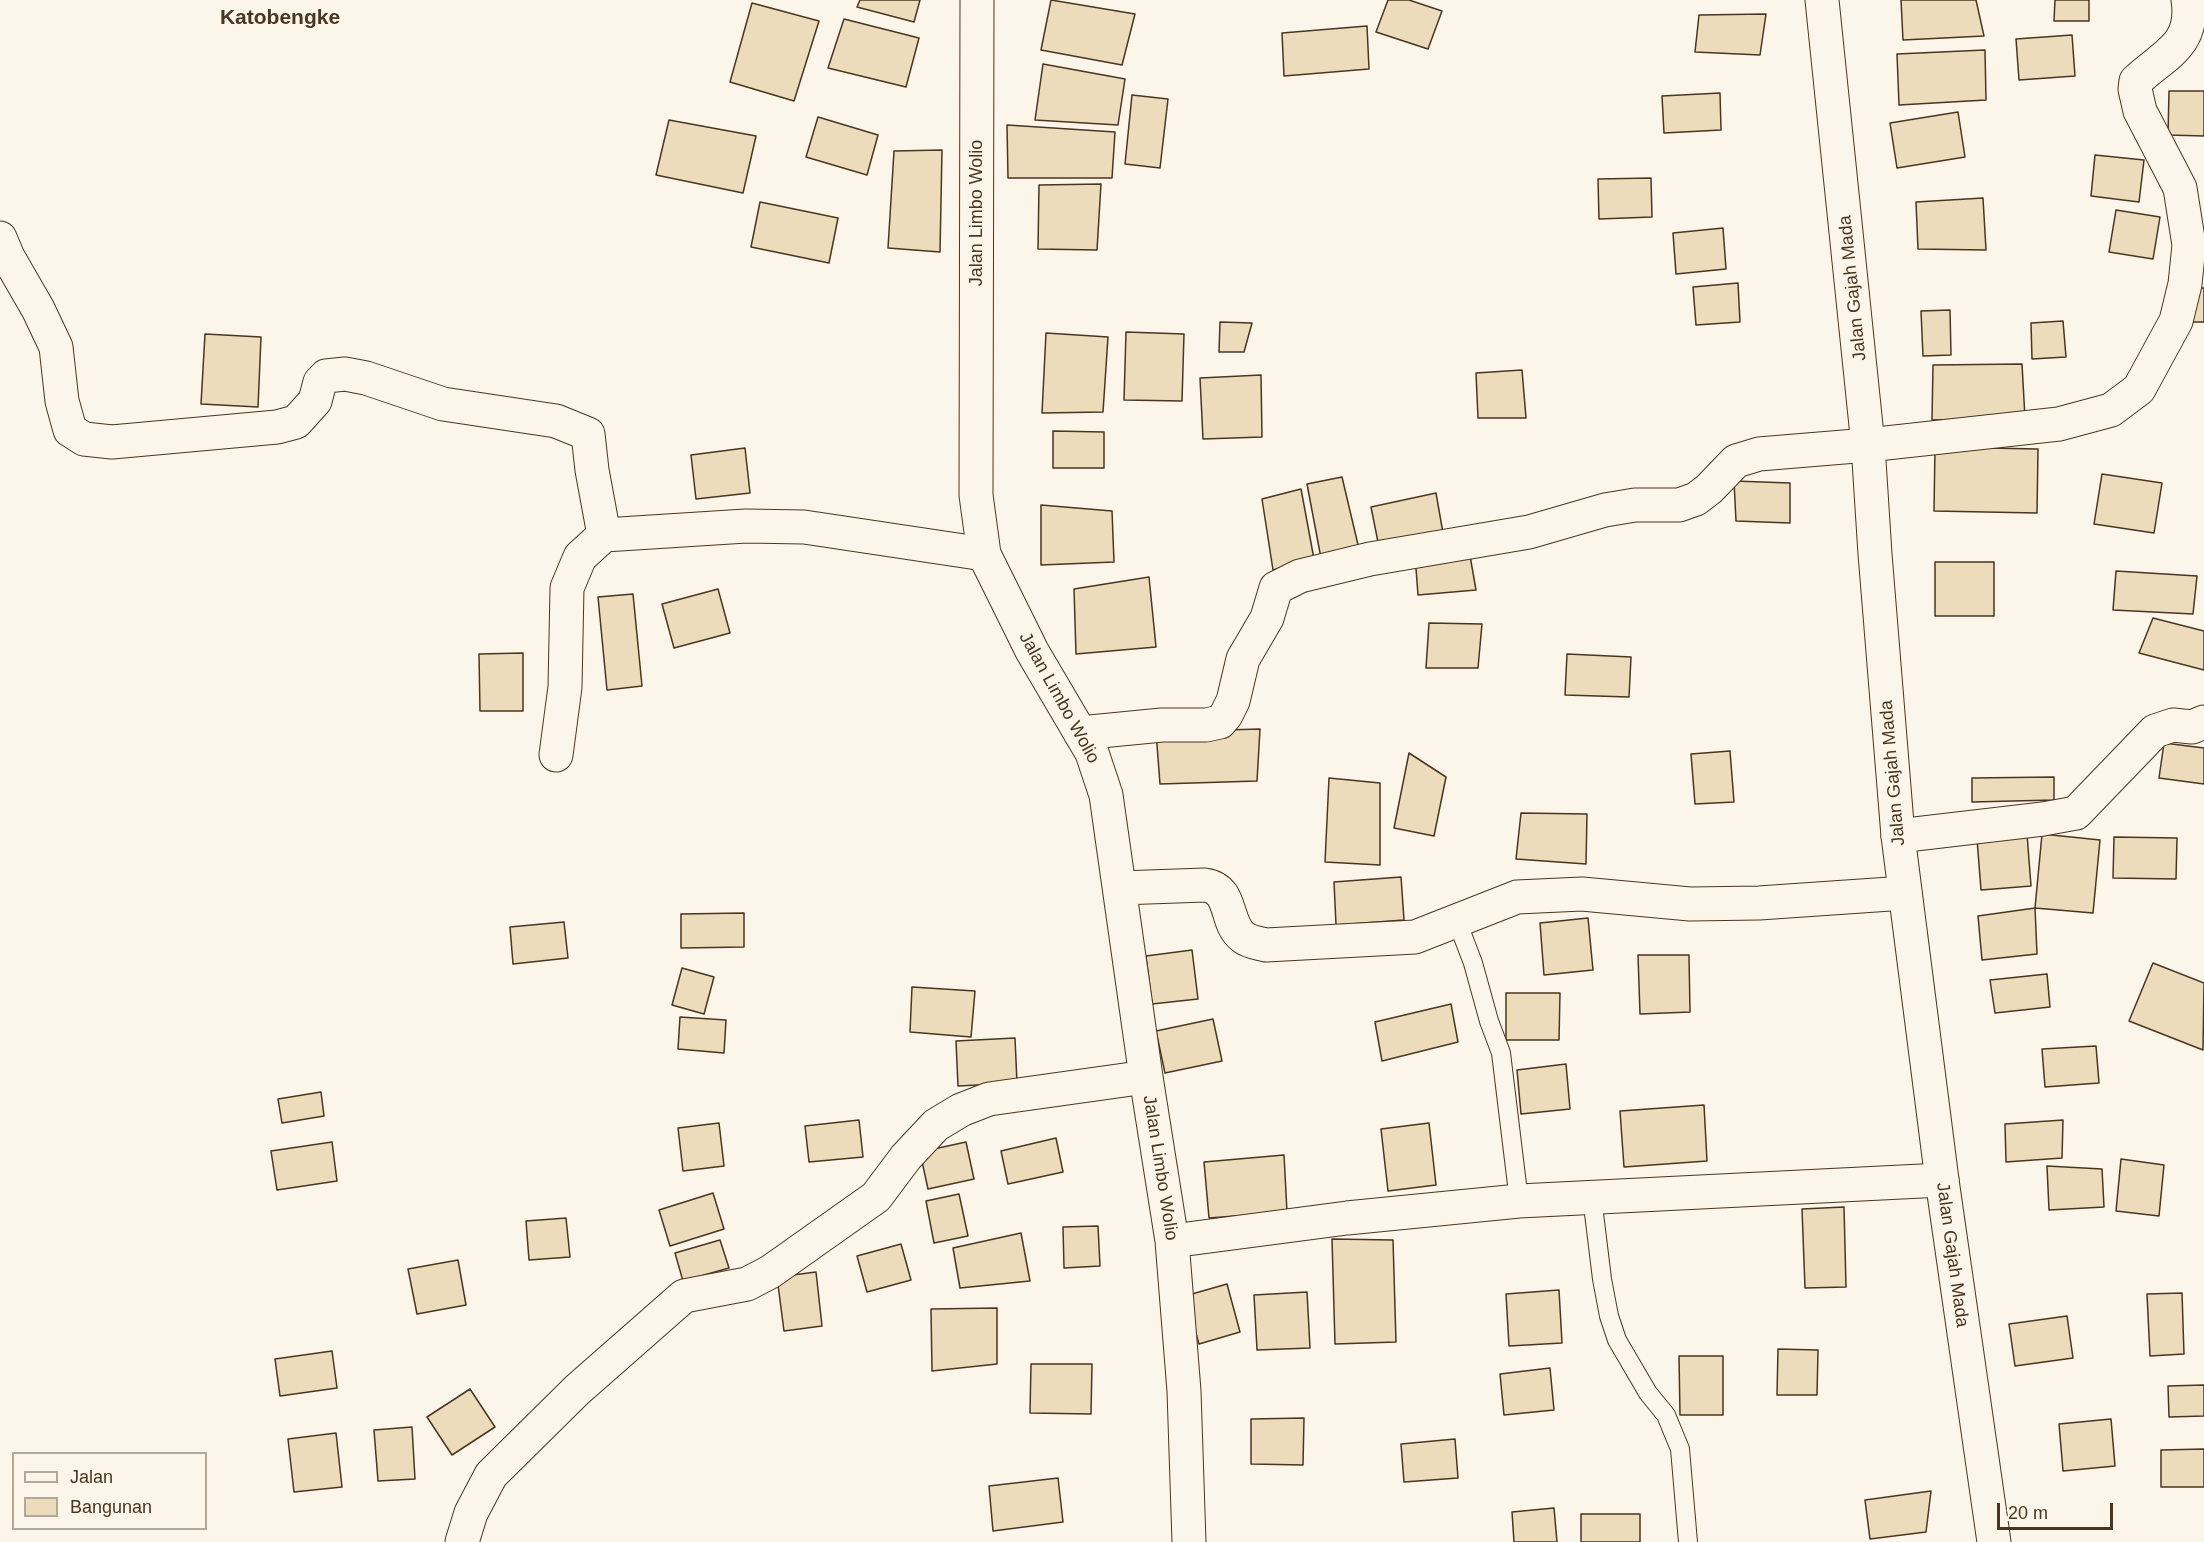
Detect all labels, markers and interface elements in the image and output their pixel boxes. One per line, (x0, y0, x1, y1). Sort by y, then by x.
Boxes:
district label: Katobengke (220, 5, 340, 31)
street label: Jalan Limbo Wolio (966, 140, 988, 286)
street label: Jalan Gajah Mada (1835, 214, 1871, 362)
street label: Jalan Limbo Wolio (1014, 629, 1104, 767)
street label: Jalan Gajah Mada (1876, 699, 1910, 847)
street label: Jalan Limbo Wolio (1138, 1094, 1182, 1242)
street label: Jalan Gajah Mada (1931, 1181, 1973, 1329)
legend (12, 1452, 207, 1530)
text: Jalan (70, 1467, 113, 1487)
scale bar (2000, 1491, 2116, 1529)
text: Bangunan (70, 1497, 152, 1517)
text: 20 m (2008, 1503, 2048, 1523)

